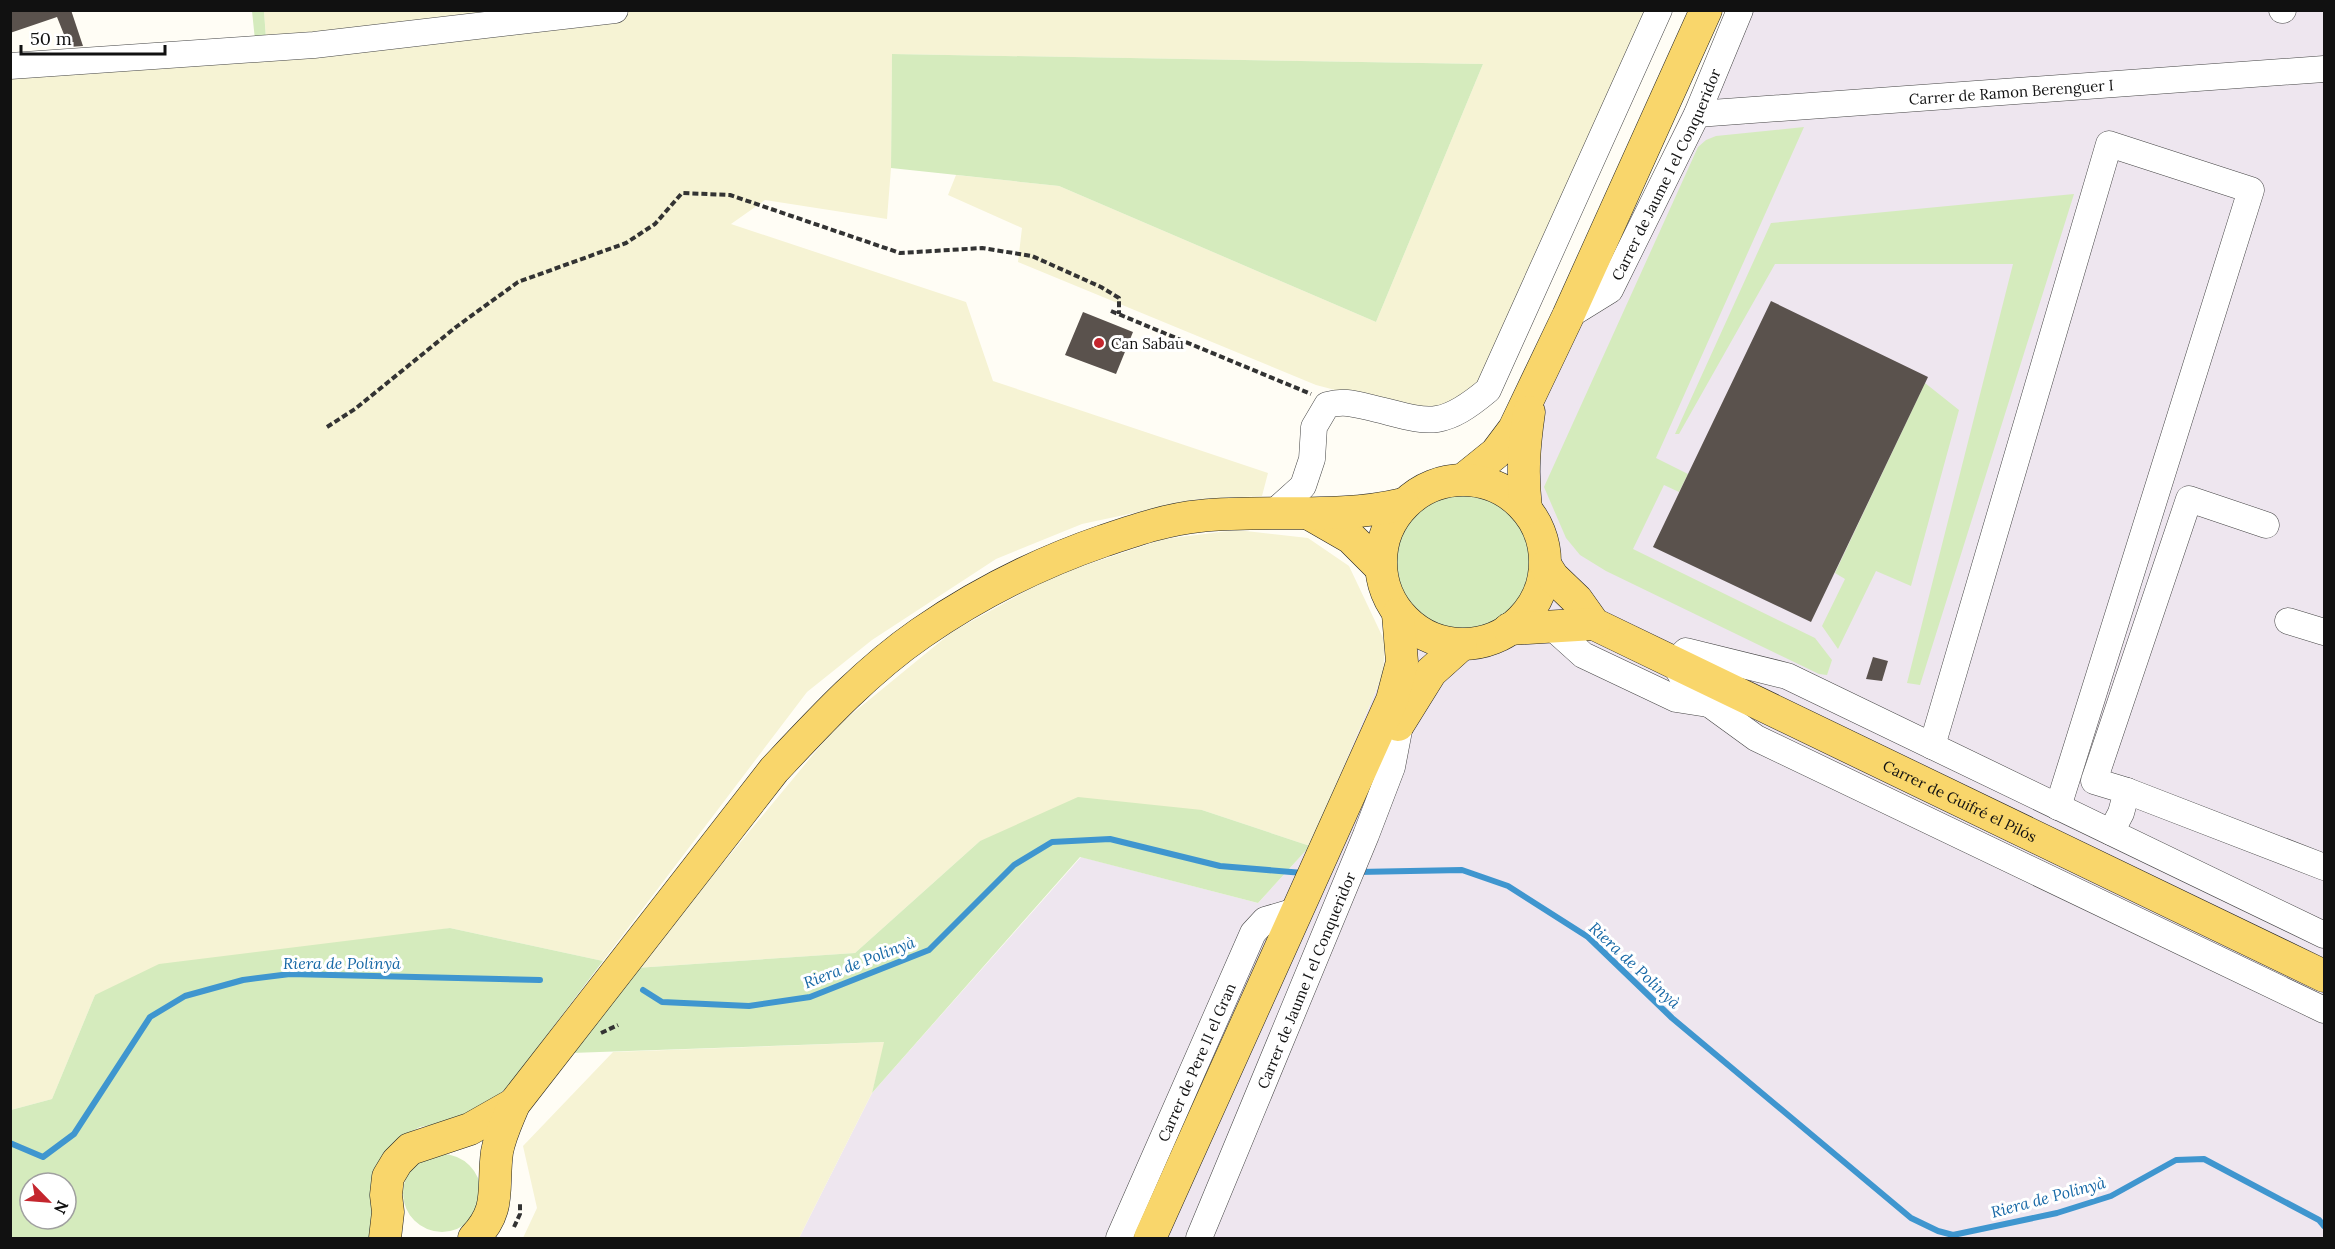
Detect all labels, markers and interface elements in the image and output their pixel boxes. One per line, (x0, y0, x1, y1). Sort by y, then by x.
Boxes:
scale bar (21, 18, 165, 56)
text: 50 m (30, 27, 72, 50)
street label: Carrer de Jaume I el Conqueridor (1607, 65, 1725, 283)
street label: Carrer de Ramon Berenguer I (1908, 75, 2114, 108)
place label: Can Sabau (1111, 334, 1184, 353)
marker: Can Sabau (1092, 336, 1106, 350)
street label: Carrer de Guifré el Pilós (1880, 755, 2040, 846)
street label: Carrer de Jaume I el Conqueridor (1253, 869, 1359, 1091)
water label: Riera de Polinyà (1585, 918, 1685, 1013)
water label: Riera de Polinyà (800, 931, 918, 992)
water label: Riera de Polinyà (283, 953, 401, 973)
street label: Carrer de Pere II el Gran (1153, 980, 1239, 1144)
north arrow (18, 1171, 78, 1231)
water label: Riera de Polinyà (1989, 1172, 2108, 1222)
text: N (50, 1198, 73, 1217)

